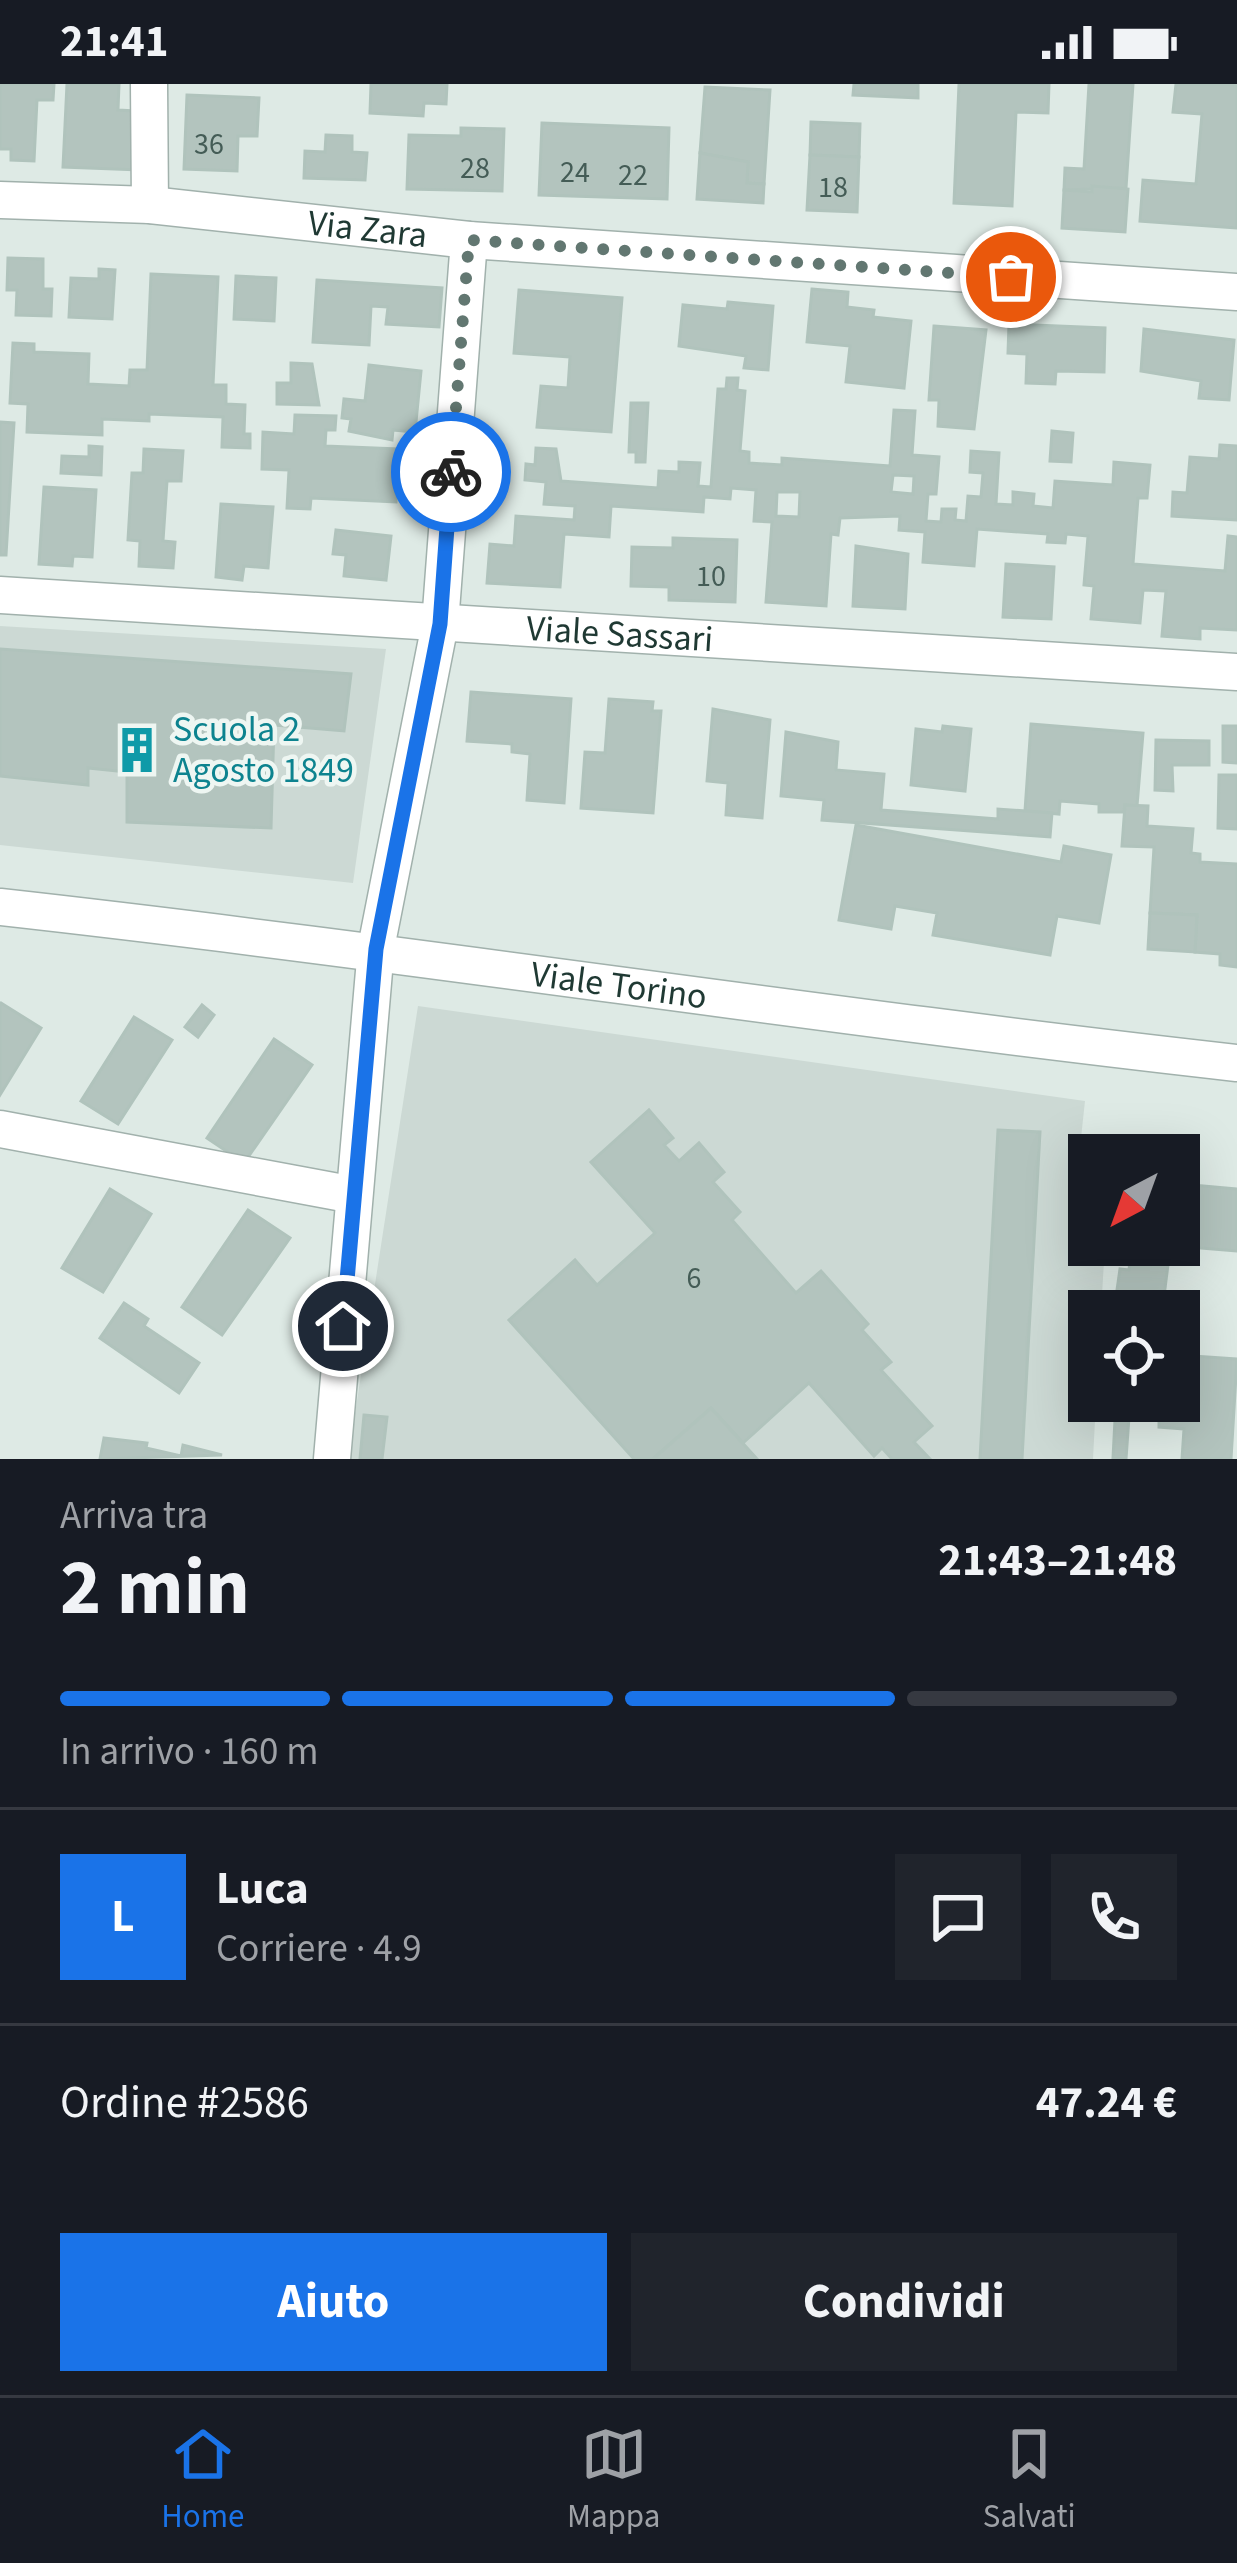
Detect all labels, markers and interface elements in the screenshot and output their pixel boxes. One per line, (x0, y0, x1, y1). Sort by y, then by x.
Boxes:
text: 21:41 (60, 10, 169, 74)
house number: 36 (194, 123, 224, 166)
house number: 28 (460, 147, 490, 190)
house number: 24 (560, 151, 590, 194)
house number: 22 (618, 154, 648, 197)
house number: 18 (818, 166, 848, 209)
street label: Via Zara (305, 197, 430, 261)
pin (960, 226, 1062, 328)
icon: bag (978, 244, 1044, 310)
courier (391, 412, 511, 532)
icon: bike (418, 439, 484, 505)
house number: 10 (696, 555, 726, 598)
street label: Viale Sassari (525, 602, 715, 665)
place label: Scuola 2 Agosto 1849 (173, 704, 354, 796)
building icon: Scuola 2 Agosto 1849 (112, 725, 162, 775)
street label: Viale Torino (528, 948, 710, 1022)
north arrow (1068, 1134, 1200, 1266)
map controls (1068, 1134, 1200, 1422)
house number: 6 (687, 1257, 701, 1300)
pin (292, 1275, 394, 1377)
button: locate (1068, 1290, 1200, 1422)
icon: home (310, 1293, 376, 1359)
text: Arriva tra (60, 1488, 208, 1544)
text: 21:43–21:48 (938, 1529, 1177, 1593)
text: 2 min (60, 1533, 250, 1644)
text: In arrivo · 160 m (60, 1724, 319, 1780)
button: chat (895, 1854, 1021, 1980)
button: phone (1051, 1854, 1177, 1980)
text: Luca (216, 1857, 309, 1921)
text: L (111, 1885, 135, 1949)
text: Corriere · 4.9 (216, 1921, 422, 1977)
text: Ordine #2586 (60, 2071, 309, 2135)
text: 47.24 € (1036, 2071, 1177, 2135)
button: Aiuto (60, 2233, 607, 2371)
button: Condividi (631, 2233, 1177, 2371)
tab: Home (161, 2421, 244, 2540)
tab: Mappa (567, 2421, 660, 2540)
tab: Salvati (983, 2421, 1076, 2540)

